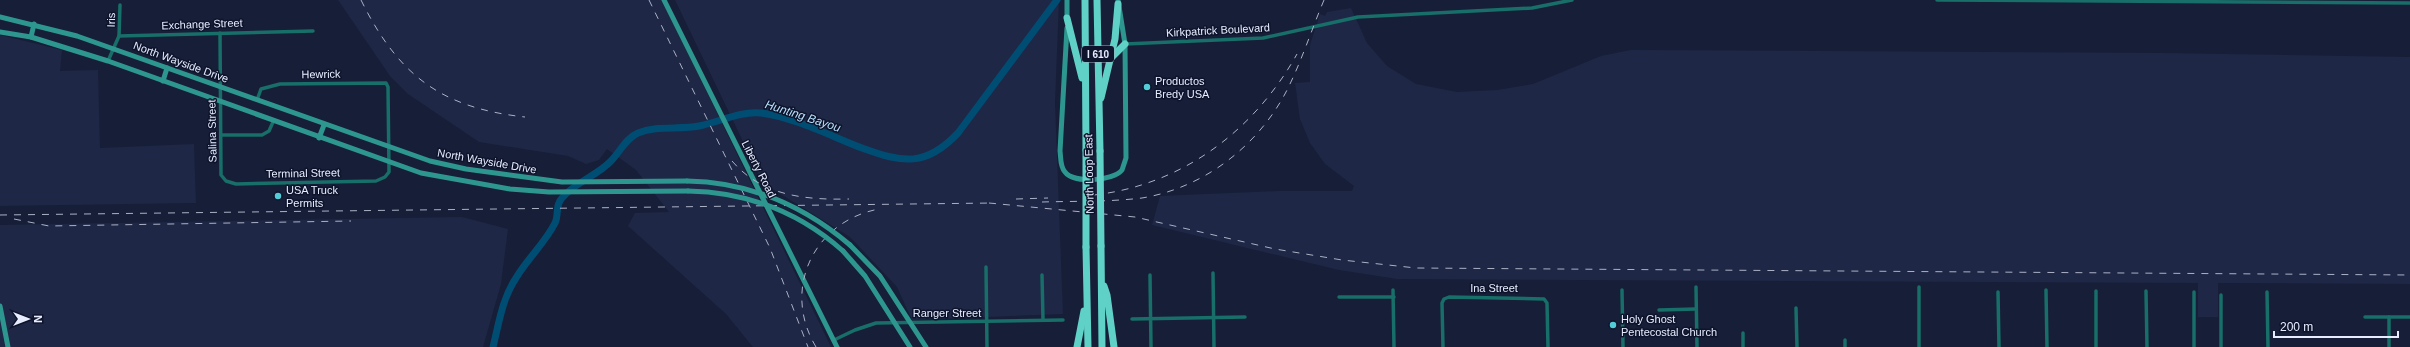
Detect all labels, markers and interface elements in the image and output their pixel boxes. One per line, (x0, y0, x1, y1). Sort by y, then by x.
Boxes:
street label: Iris (105, 12, 117, 27)
street label: Exchange Street (161, 17, 243, 31)
street label: Kirkpatrick Boulevard (1166, 21, 1270, 39)
street label: North Wayside Drive (132, 39, 230, 85)
road number: I 610 (1082, 46, 1114, 62)
street label: Hewrick (301, 68, 341, 80)
place label: Productos Bredy USA (1155, 75, 1210, 100)
marker: Productos Bredy USA (1142, 82, 1152, 92)
water label: Hunting Bayou (763, 97, 843, 135)
street label: Salina Street (205, 99, 219, 163)
street label: North Loop East (1082, 134, 1096, 214)
street label: Liberty Road (739, 138, 779, 200)
street label: North Wayside Drive (436, 146, 538, 176)
street label: Terminal Street (266, 166, 340, 180)
place label: USA Truck Permits (286, 184, 338, 209)
marker: USA Truck Permits (273, 191, 283, 201)
street label: Ina Street (1470, 282, 1518, 294)
north arrow (8, 299, 48, 339)
street label: Ranger Street (913, 307, 981, 319)
place label: Holy Ghost Pentecostal Church (1621, 313, 1717, 338)
scale bar (2274, 313, 2398, 339)
text: N (32, 315, 44, 323)
marker: Holy Ghost Pentecostal Church (1608, 320, 1618, 330)
text: 200 m (2280, 320, 2313, 334)

